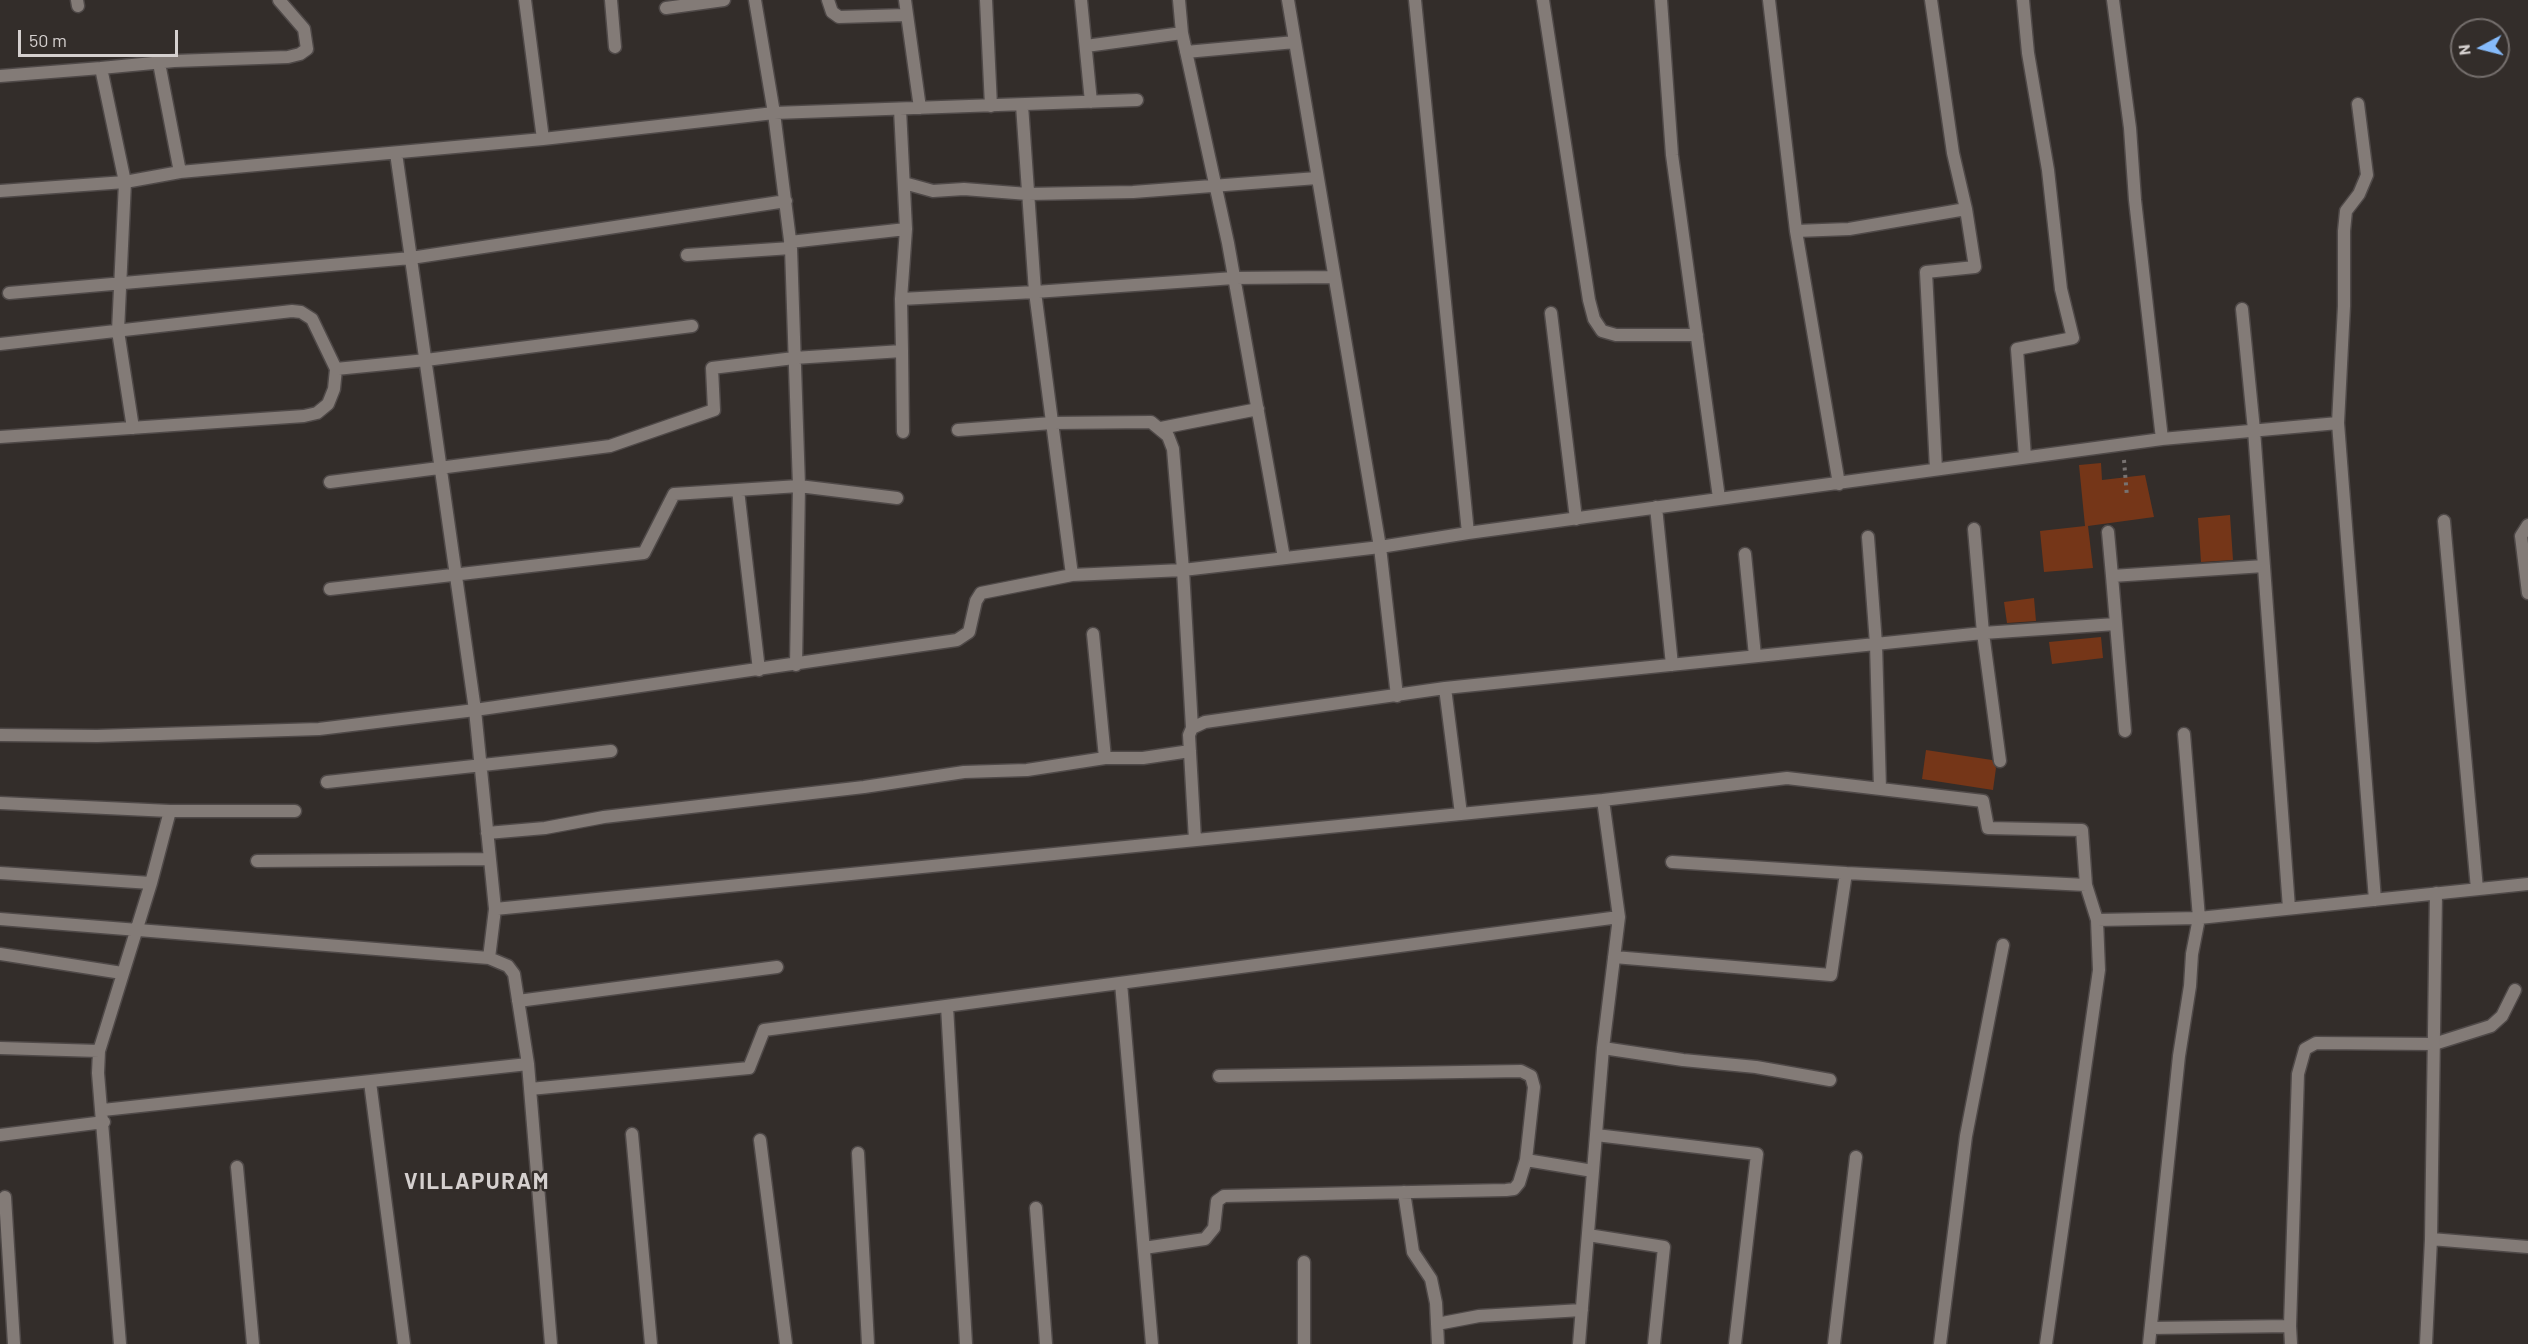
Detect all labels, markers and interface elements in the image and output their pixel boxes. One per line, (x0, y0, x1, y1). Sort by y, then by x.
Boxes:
scale bar (21, 18, 182, 56)
north arrow (2450, 18, 2510, 78)
text: 50 m (29, 29, 67, 51)
text: N (2454, 44, 2474, 56)
district label: VILLAPURAM (404, 1169, 550, 1195)

